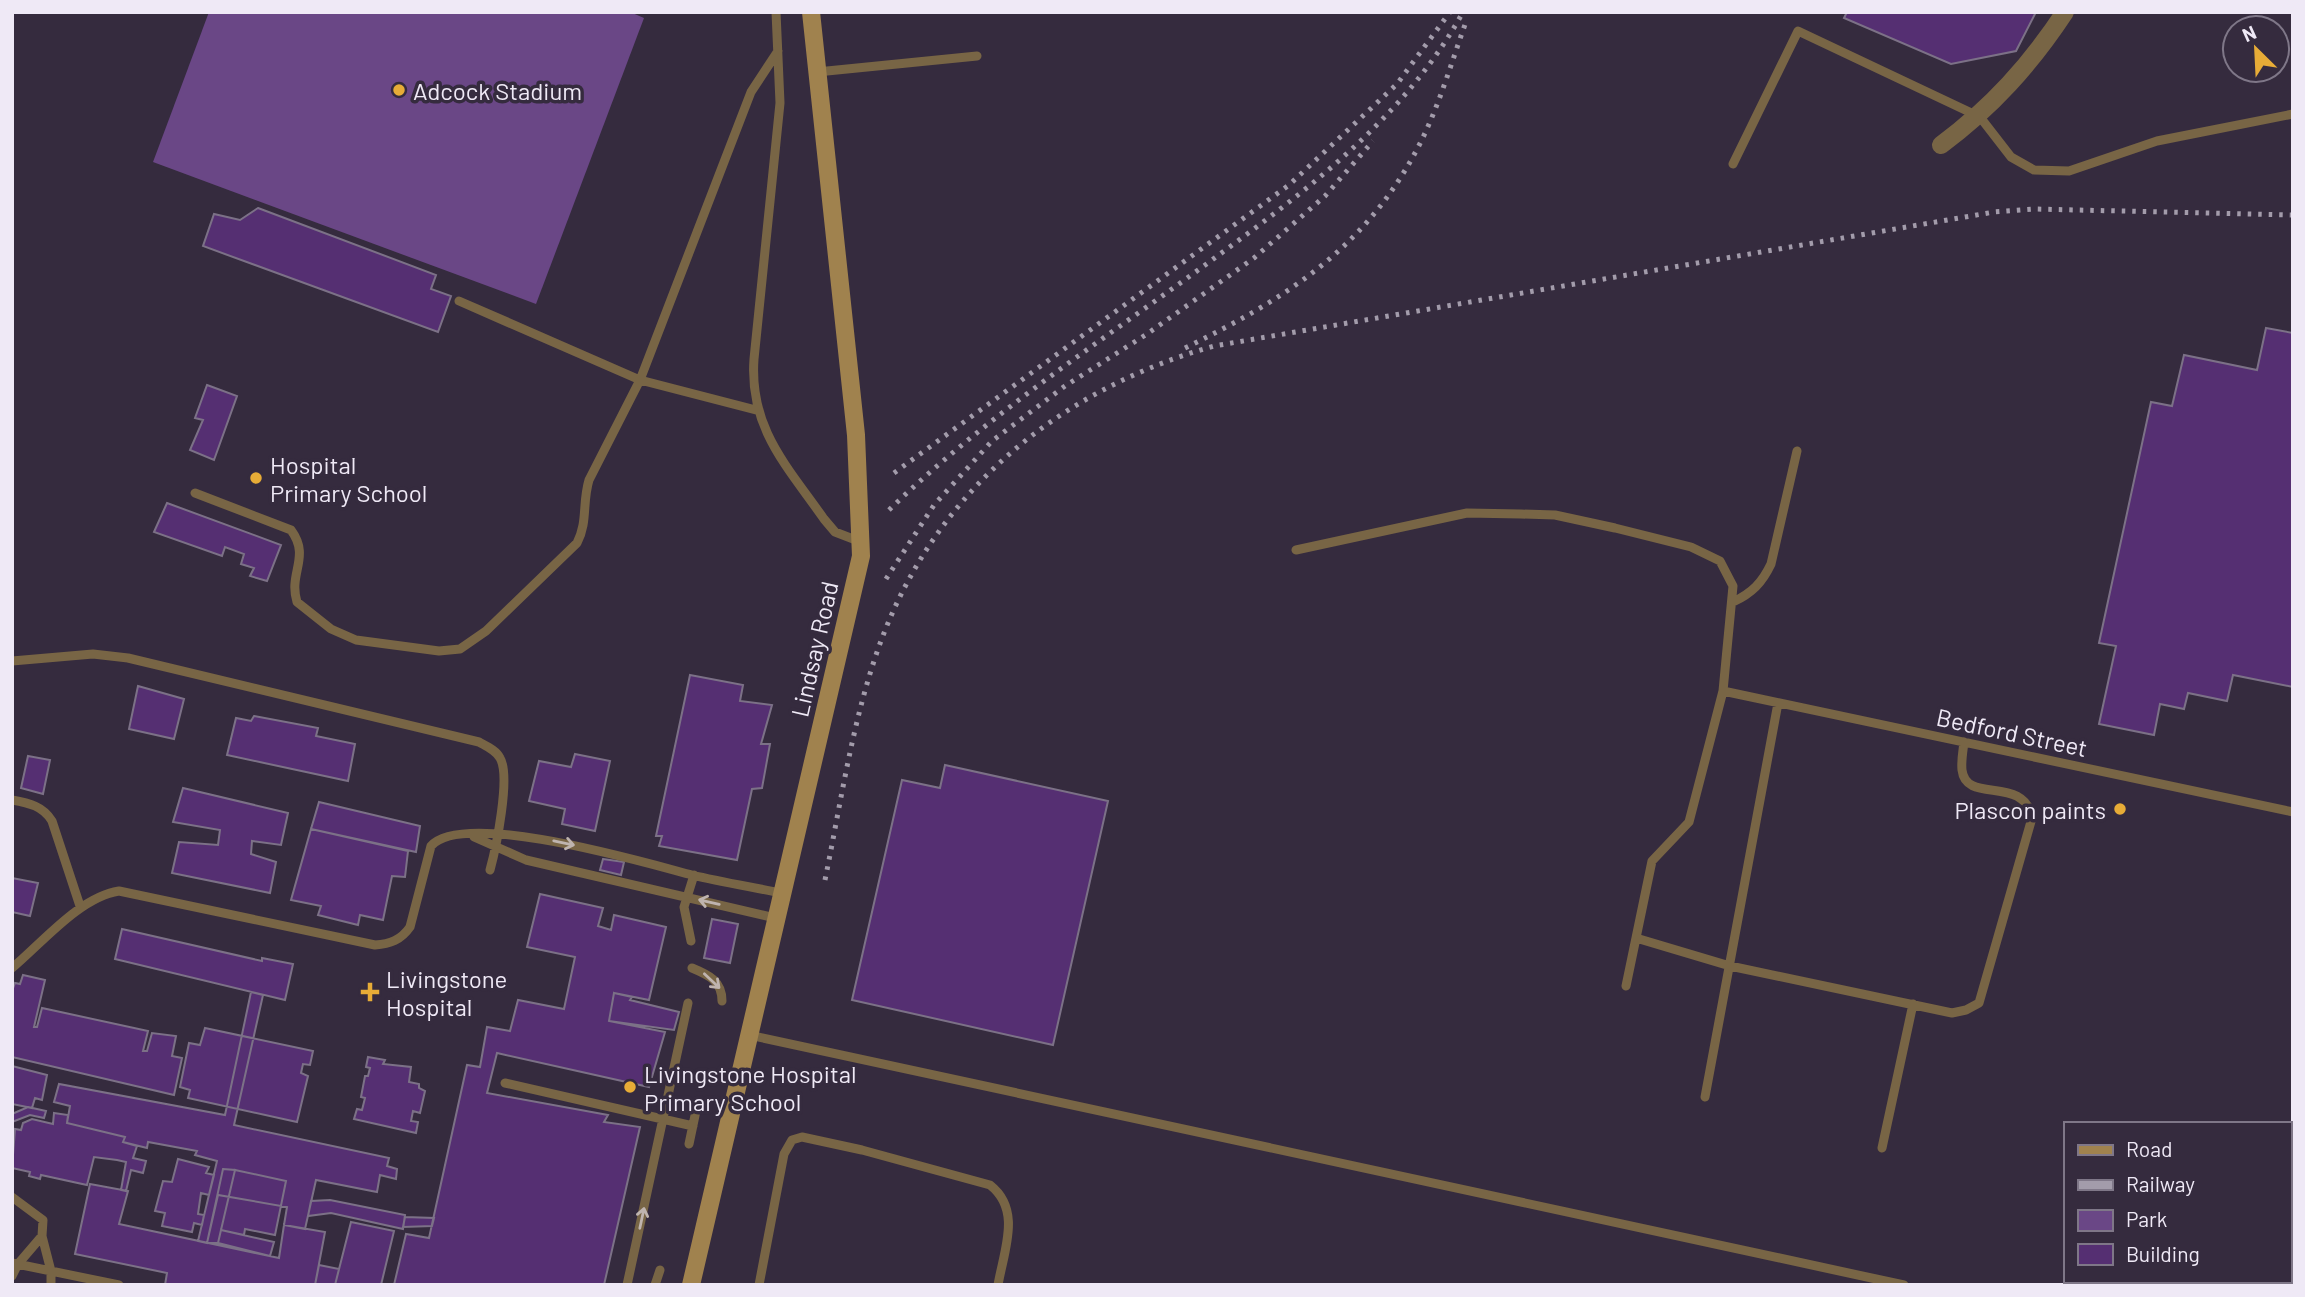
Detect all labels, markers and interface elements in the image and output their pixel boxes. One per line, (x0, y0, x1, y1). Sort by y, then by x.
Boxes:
north arrow (2221, 14, 2291, 84)
text: N (2238, 20, 2259, 46)
place label: Adcock Stadium (413, 76, 582, 105)
marker: Adcock Stadium (391, 82, 407, 98)
place label: Hospital Primary School (270, 450, 427, 507)
marker: Hospital Primary School (248, 470, 264, 486)
street label: Lindsay Road (784, 578, 844, 720)
street label: Bedford Street (1934, 702, 2090, 762)
place label: Plascon paints (1954, 795, 2106, 824)
marker: Plascon paints (2112, 801, 2128, 817)
one-way arrow (552, 837, 575, 851)
one-way arrow (698, 895, 721, 909)
place label: Livingstone Hospital (386, 964, 507, 1021)
one-way arrow (703, 973, 721, 989)
marker: Livingstone Hospital (360, 982, 380, 1002)
place label: Livingstone Hospital Primary School (644, 1059, 856, 1116)
marker: Livingstone Hospital Primary School (622, 1079, 638, 1095)
legend (2064, 1122, 2291, 1283)
text: Road (2126, 1136, 2172, 1161)
text: Railway (2126, 1171, 2195, 1196)
text: Park (2126, 1206, 2167, 1231)
one-way arrow (635, 1207, 649, 1230)
text: Building (2126, 1241, 2200, 1266)

